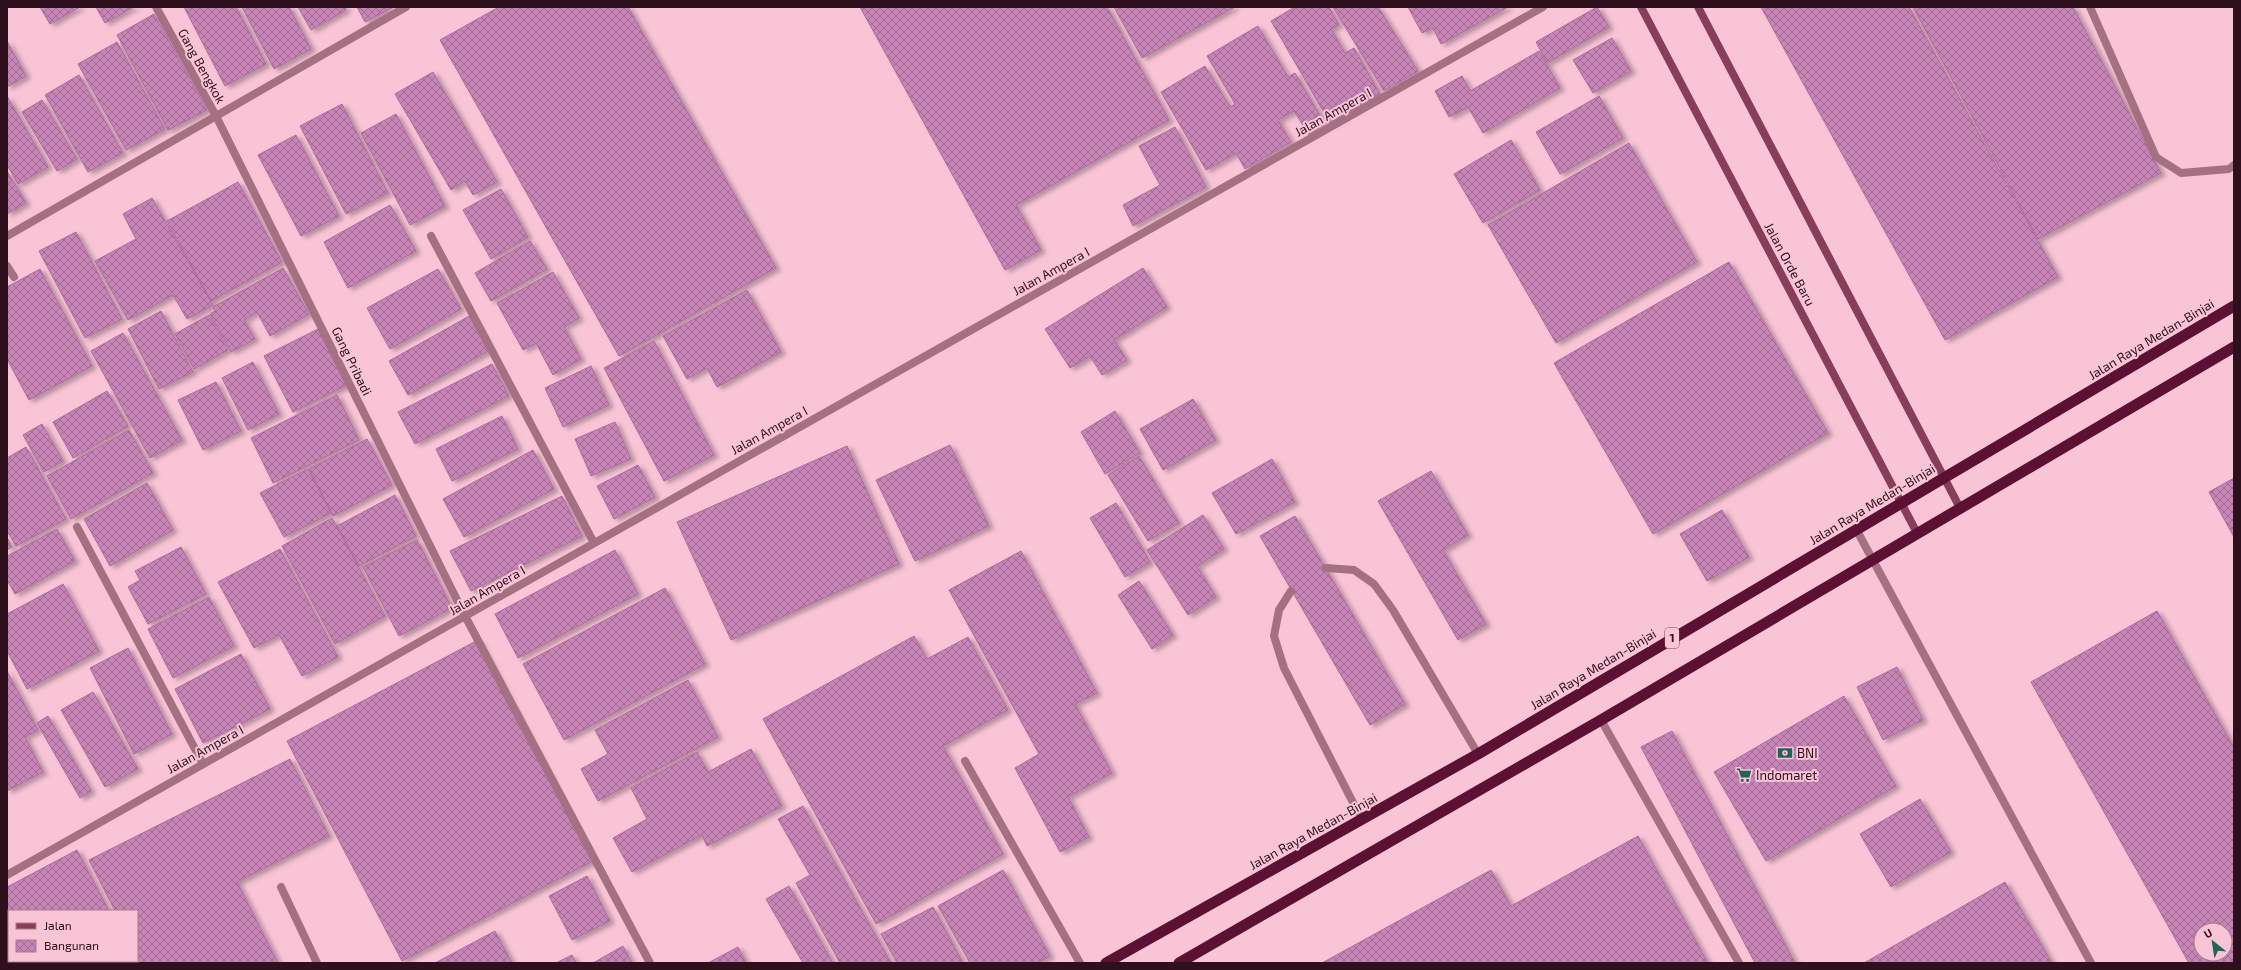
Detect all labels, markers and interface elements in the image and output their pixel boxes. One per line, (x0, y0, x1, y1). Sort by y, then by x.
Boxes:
street label: Gang Bengkok (175, 26, 229, 107)
street label: Jalan Ampera I (1292, 84, 1374, 140)
street label: Jalan Orde Baru (1761, 220, 1819, 308)
street label: Jalan Ampera I (1010, 243, 1092, 299)
street label: Jalan Raya Medan-Binjai (2085, 295, 2217, 383)
street label: Gang Pribadi (329, 324, 375, 398)
street label: Jalan Ampera I (728, 402, 810, 458)
street label: Jalan Raya Medan-Binjai (1806, 460, 1938, 548)
street label: Jalan Ampera I (446, 562, 528, 618)
street label: Jalan Raya Medan-Binjai (1527, 625, 1659, 713)
road number: 1 (1665, 628, 1679, 648)
street label: Jalan Ampera I (164, 721, 246, 777)
bank icon: BNI (1776, 744, 1794, 762)
place label: BNI (1797, 745, 1818, 761)
supermarket icon: Indomaret (1735, 766, 1753, 784)
place label: Indomaret (1756, 767, 1817, 783)
street label: Jalan Raya Medan-Binjai (1246, 789, 1380, 873)
legend (8, 910, 138, 962)
text: Jalan (44, 918, 72, 932)
north arrow (2193, 922, 2233, 962)
text: U (2201, 925, 2214, 940)
text: Bangunan (44, 938, 99, 952)

